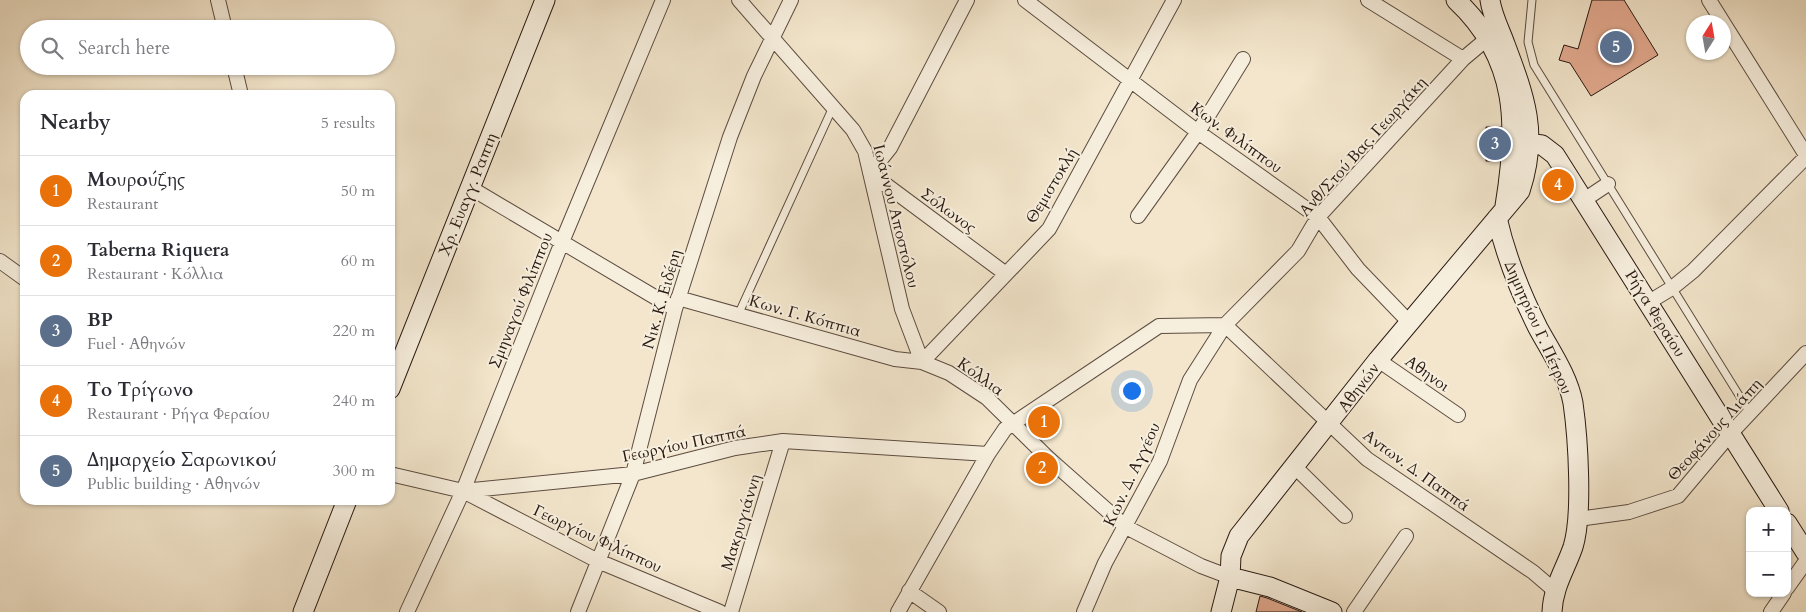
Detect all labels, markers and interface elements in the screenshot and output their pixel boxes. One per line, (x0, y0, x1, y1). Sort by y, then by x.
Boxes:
north arrow (1686, 15, 1731, 60)
search box (20, 20, 395, 75)
pin: 5 (1600, 28, 1632, 66)
icon: search (38, 34, 66, 62)
text: Search here (78, 35, 170, 61)
street label: Ανθ/Στού Βας. Γεωργάκη (1294, 72, 1431, 221)
street label: Κων. Φιλίππου (1186, 97, 1287, 179)
text: Nearby (40, 108, 111, 137)
text: 5 results (321, 112, 375, 134)
pin: 3 (1479, 125, 1511, 163)
street label: Χρ. Ευαγγ. Ραπτη (433, 130, 503, 259)
street label: Ιωάννου Αποστόλου (868, 142, 925, 290)
street label: Θεμιστοκλή (1021, 143, 1083, 228)
pin: 4 (1542, 166, 1574, 204)
text: Μουρούζης (87, 167, 185, 193)
text: 1 (52, 180, 60, 202)
text: 50 m (341, 180, 375, 202)
street label: Σόλωνος (916, 183, 981, 239)
text: Restaurant (87, 193, 158, 215)
street label: Σμηναγού Φιλίππου (484, 229, 558, 371)
text: Taberna Riquera (87, 237, 229, 263)
street label: Νικ. Κ. Ειδέρη (637, 247, 687, 352)
text: 2 (52, 250, 60, 272)
text: 60 m (341, 250, 375, 272)
street label: Δημητρίου Γ. Πέτρου (1499, 257, 1577, 398)
text: Restaurant · Κόλλια (87, 263, 223, 285)
street label: Ρήγα Φεραίου (1620, 266, 1691, 361)
street label: Κων. Γ. Κόππια (746, 290, 863, 343)
text: BP (87, 307, 113, 333)
text: 3 (52, 320, 60, 342)
text: 220 m (333, 320, 375, 342)
text: Fuel · Αθηνών (87, 333, 186, 355)
street label: Αθηνοι (1401, 350, 1454, 397)
street label: Κόλλια (953, 353, 1008, 401)
street label: Αθηνών (1333, 358, 1385, 417)
street label: Θεοφάνους Λιάπη (1663, 373, 1767, 486)
text: Το Τρίγωνο (87, 377, 193, 403)
your location (1119, 378, 1145, 404)
text: 4 (52, 390, 60, 412)
text: 240 m (333, 390, 375, 412)
text: Restaurant · Ρήγα Φεραίου (87, 403, 270, 425)
pin: 1 (1028, 403, 1060, 441)
street label: Κων. Δ. Αγγέου (1098, 419, 1166, 530)
street label: Γεωργίου Παππά (620, 420, 748, 468)
street label: Αντων. Δ. Παππά (1358, 424, 1474, 517)
text: Δημαρχείο Σαρωνικού (87, 447, 277, 473)
pin: 2 (1026, 449, 1058, 487)
text: 5 (52, 460, 60, 482)
text: 300 m (333, 460, 375, 482)
street label: Μακρυγιάννη (716, 471, 766, 573)
text: Public building · Αθηνών (87, 473, 260, 495)
street label: Γεωργίου Φιλίππου (530, 499, 665, 578)
map controls (1746, 507, 1791, 597)
button: + (1746, 507, 1791, 552)
button: − (1746, 552, 1791, 597)

